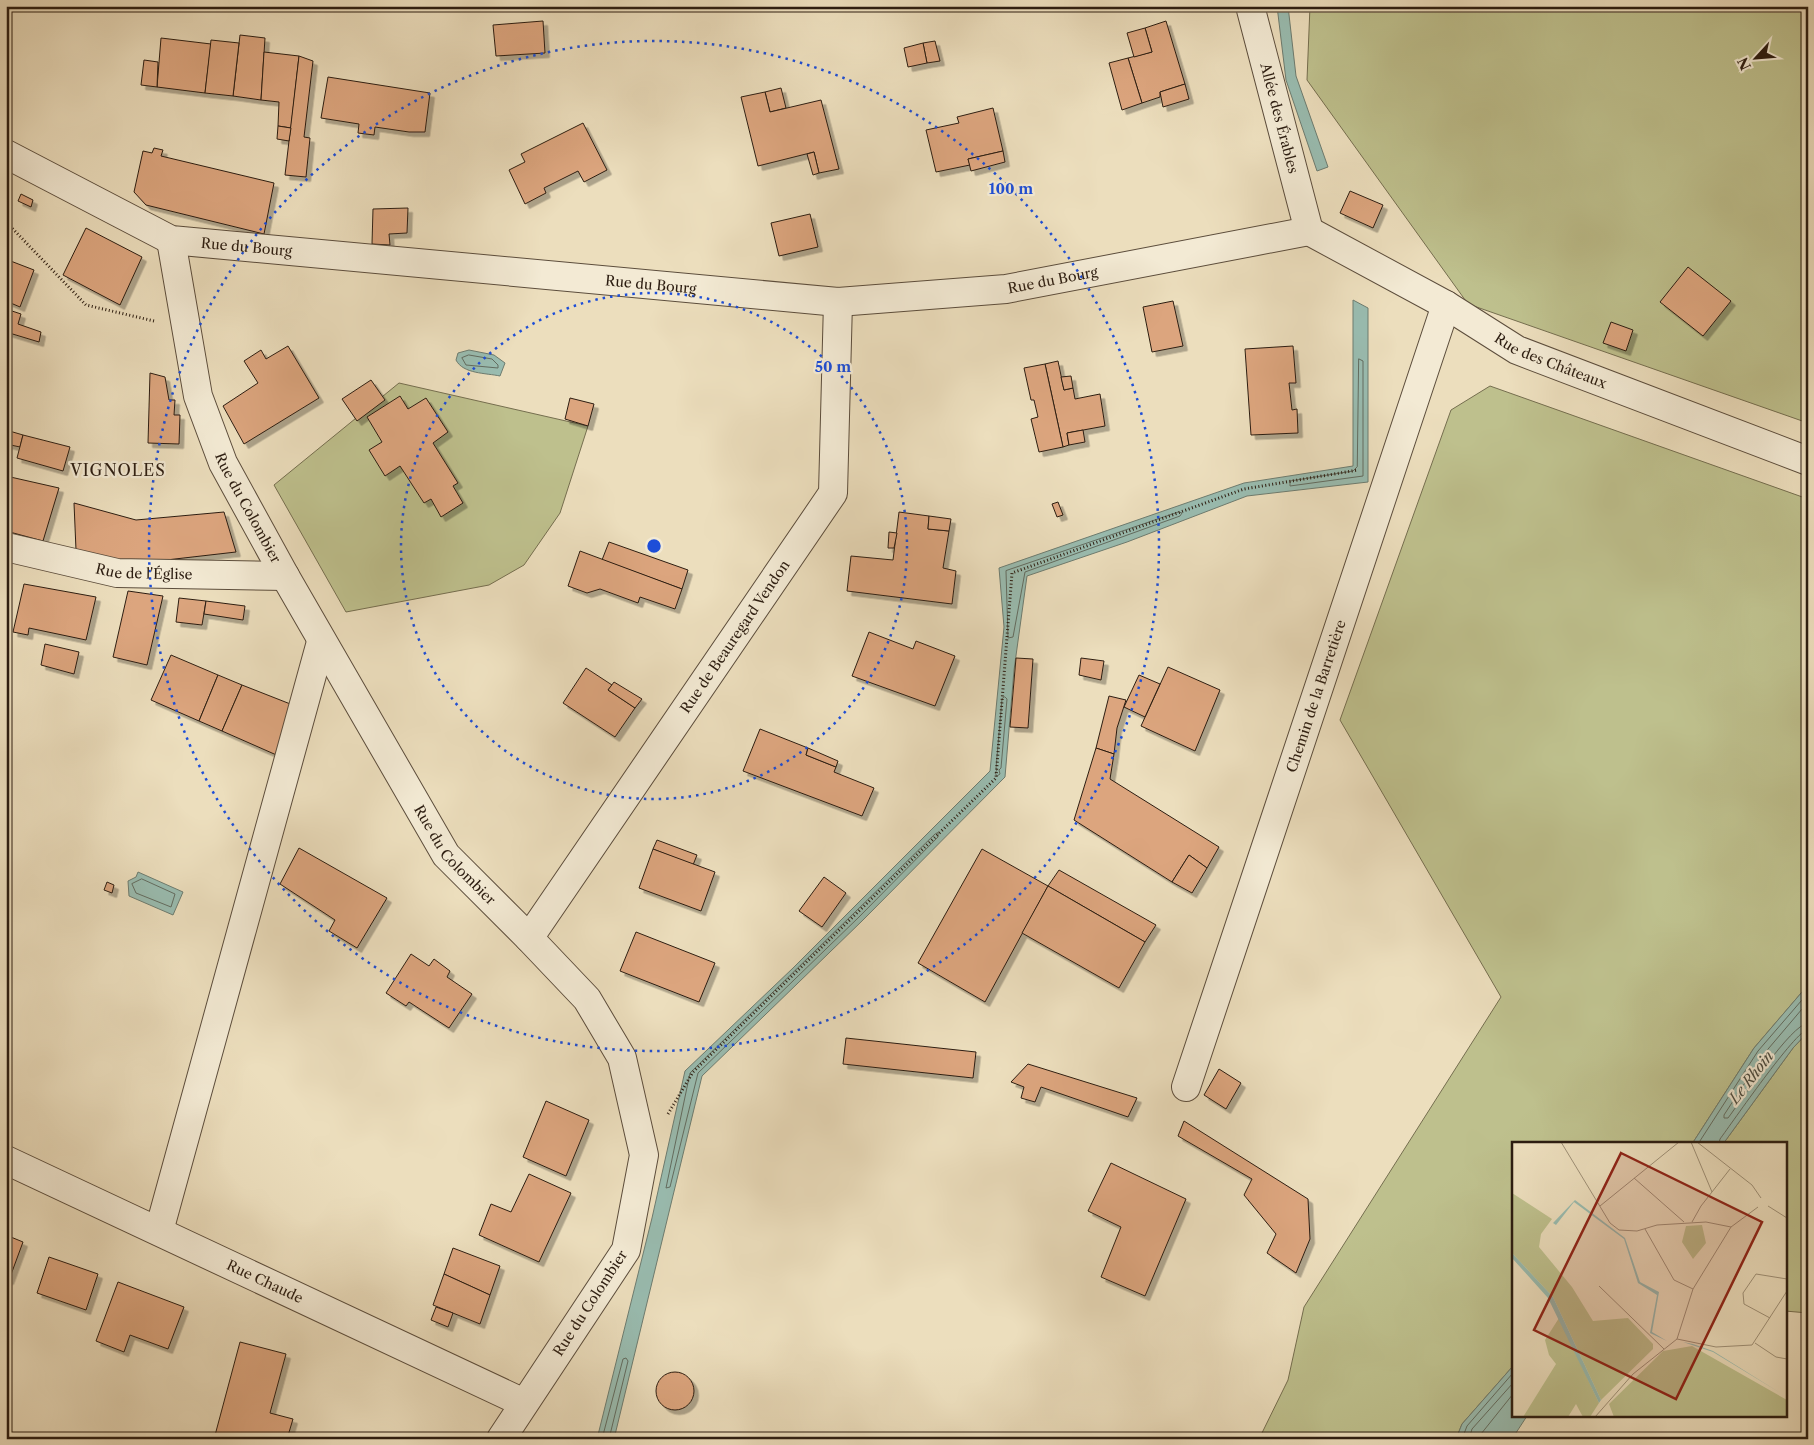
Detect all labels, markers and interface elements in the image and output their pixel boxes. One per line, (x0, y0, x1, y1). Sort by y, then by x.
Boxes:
north arrow (1732, 32, 1782, 82)
text: N (1734, 54, 1755, 73)
street label: Allée des Érables (1256, 60, 1303, 176)
text: 100 m (989, 179, 1033, 198)
street label: Rue du Bourg (200, 234, 294, 260)
street label: Rue du Bourg (1006, 262, 1100, 298)
street label: Rue du Bourg (604, 271, 698, 298)
street label: Rue des Châteaux (1491, 329, 1610, 393)
text: 50 m (815, 357, 851, 376)
street label: Rue du Colombier (211, 450, 285, 566)
district label: VIGNOLES (69, 460, 166, 480)
centre of rings (645, 537, 663, 555)
street label: Rue de Beauregard Vendon (676, 556, 794, 717)
street label: Rue de l'Église (94, 559, 193, 583)
street label: Chemin de la Barretière (1282, 617, 1350, 775)
street label: Rue du Colombier (410, 802, 500, 909)
water label: Le Rhoin (1724, 1047, 1778, 1108)
inset map (1512, 1142, 1786, 1418)
street label: Rue du Colombier (549, 1246, 631, 1359)
street label: Rue Chaude (224, 1256, 306, 1307)

